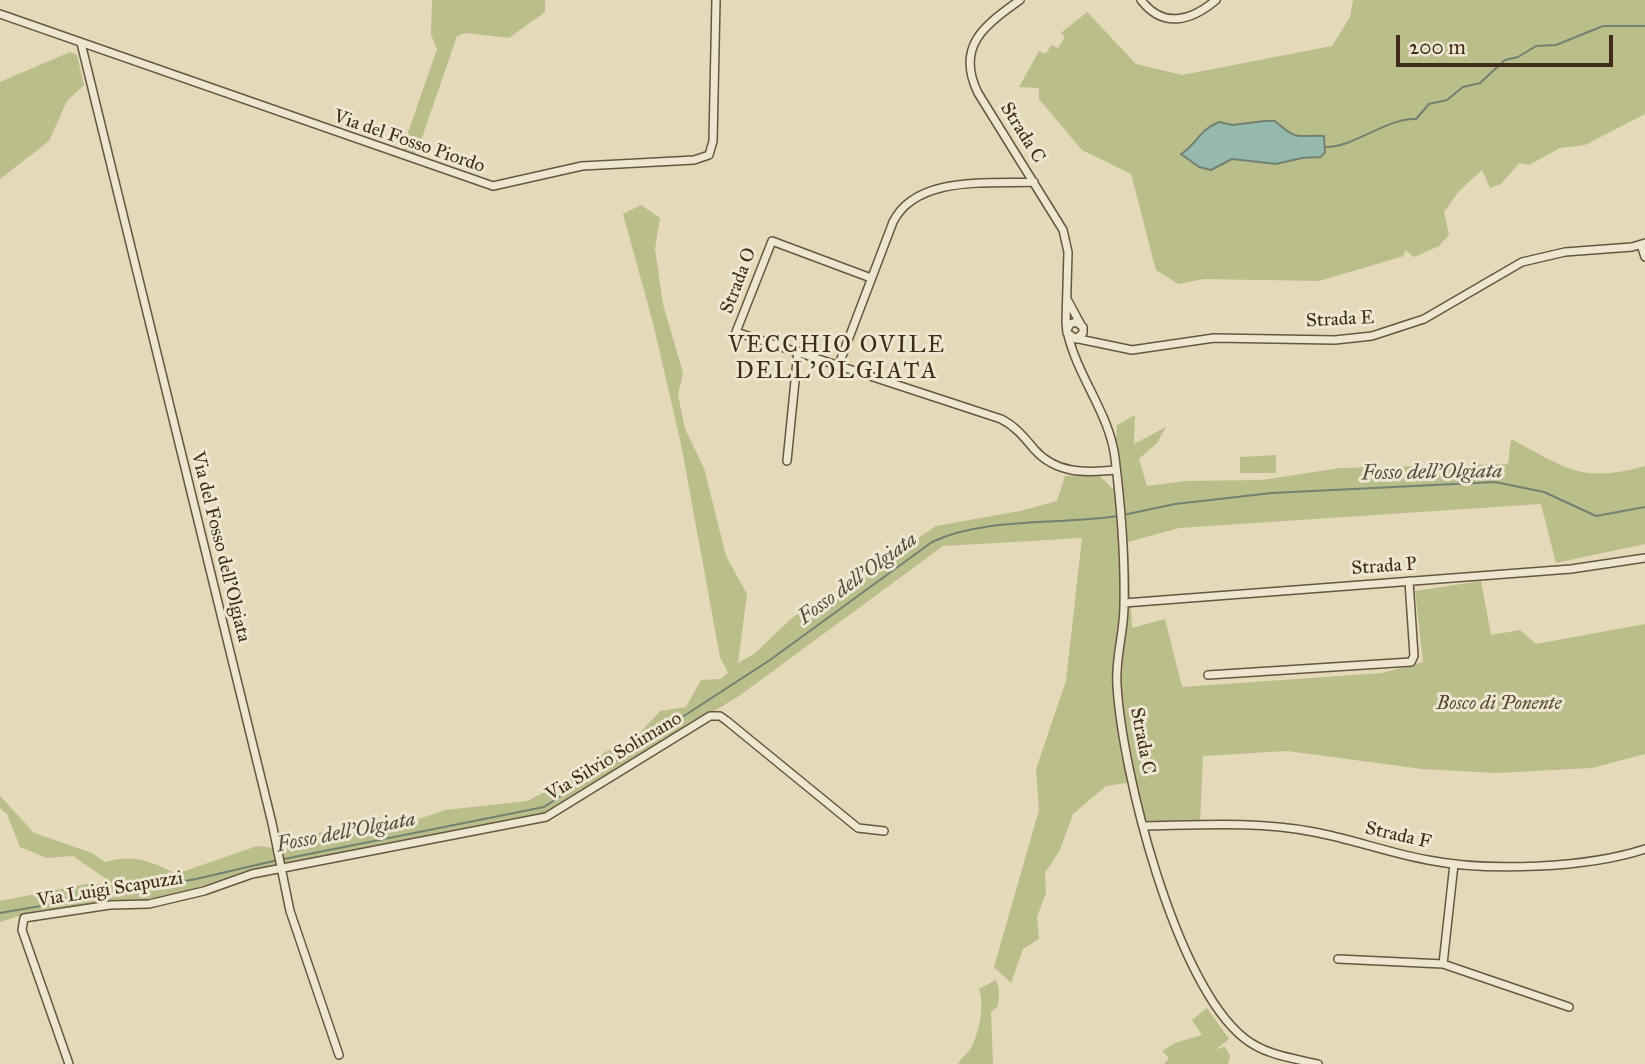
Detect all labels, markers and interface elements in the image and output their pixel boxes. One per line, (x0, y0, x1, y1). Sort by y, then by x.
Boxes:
scale bar (1400, 21, 1617, 65)
text: 200 m (1409, 34, 1466, 60)
street label: Strada C (994, 98, 1050, 168)
street label: Via del Fosso Piordo (330, 105, 488, 179)
street label: Strada O (716, 245, 762, 317)
street label: Strada E (1305, 307, 1375, 333)
district label: VECCHIO OVILE DELL'OLGIATA (730, 332, 944, 386)
street label: Via del Fosso dell'Olgiata (185, 449, 255, 645)
water label: Fosso dell’Olgiata (1361, 459, 1503, 487)
water label: Fosso dell’Olgiata (794, 527, 922, 631)
street label: Strada P (1351, 553, 1417, 581)
park label: Bosco di Ponente (1437, 693, 1561, 715)
street label: Strada C (1124, 706, 1160, 776)
street label: Via Silvio Solimano (542, 707, 686, 807)
water label: Fosso dell’Olgiata (274, 807, 418, 859)
street label: Strada F (1363, 817, 1433, 855)
street label: Via Luigi Scapuzzi (35, 867, 185, 913)

